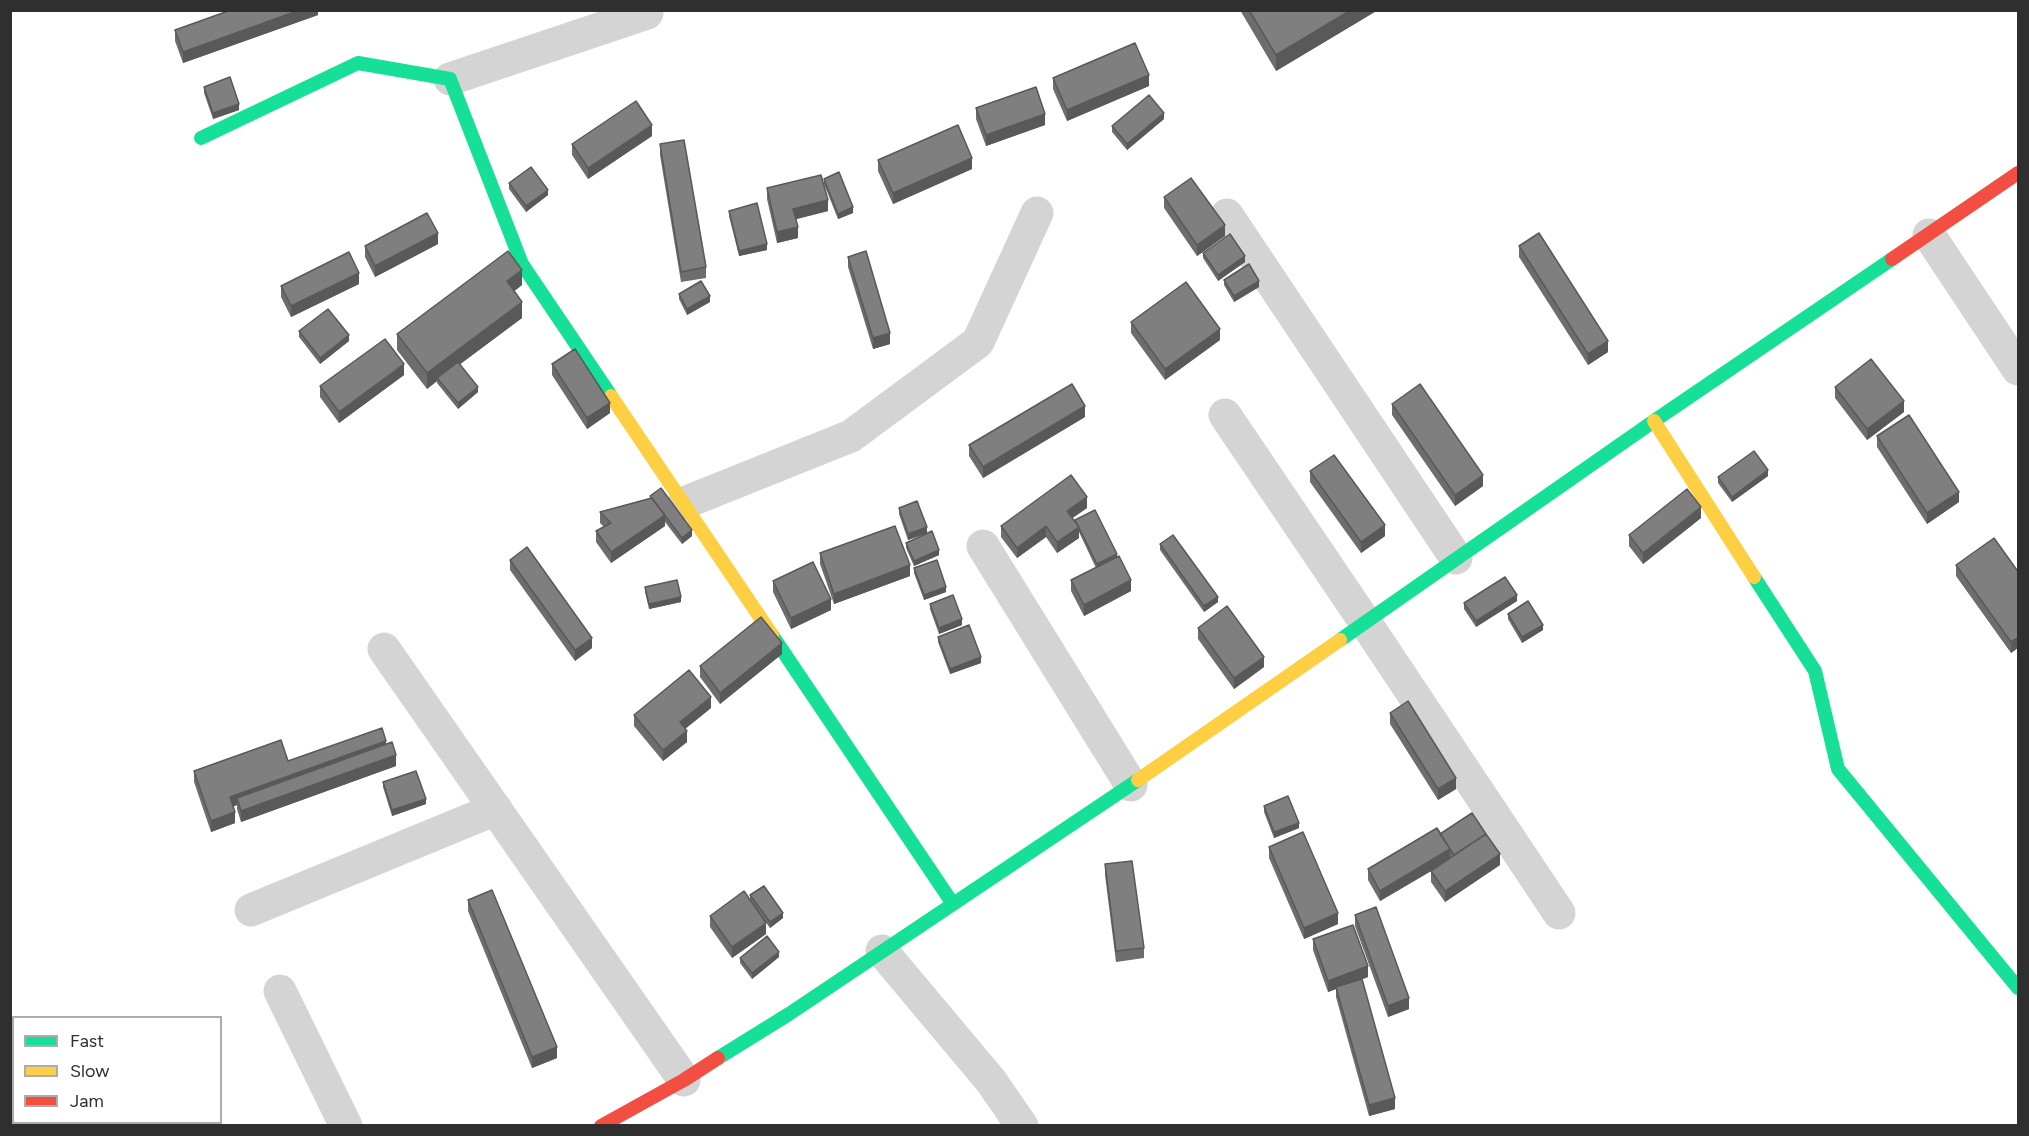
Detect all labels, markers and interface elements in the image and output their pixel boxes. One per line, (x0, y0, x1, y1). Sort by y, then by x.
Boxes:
legend (12, 1016, 222, 1124)
text: Fast (70, 1030, 104, 1052)
text: Slow (70, 1060, 109, 1082)
text: Jam (70, 1090, 104, 1112)

